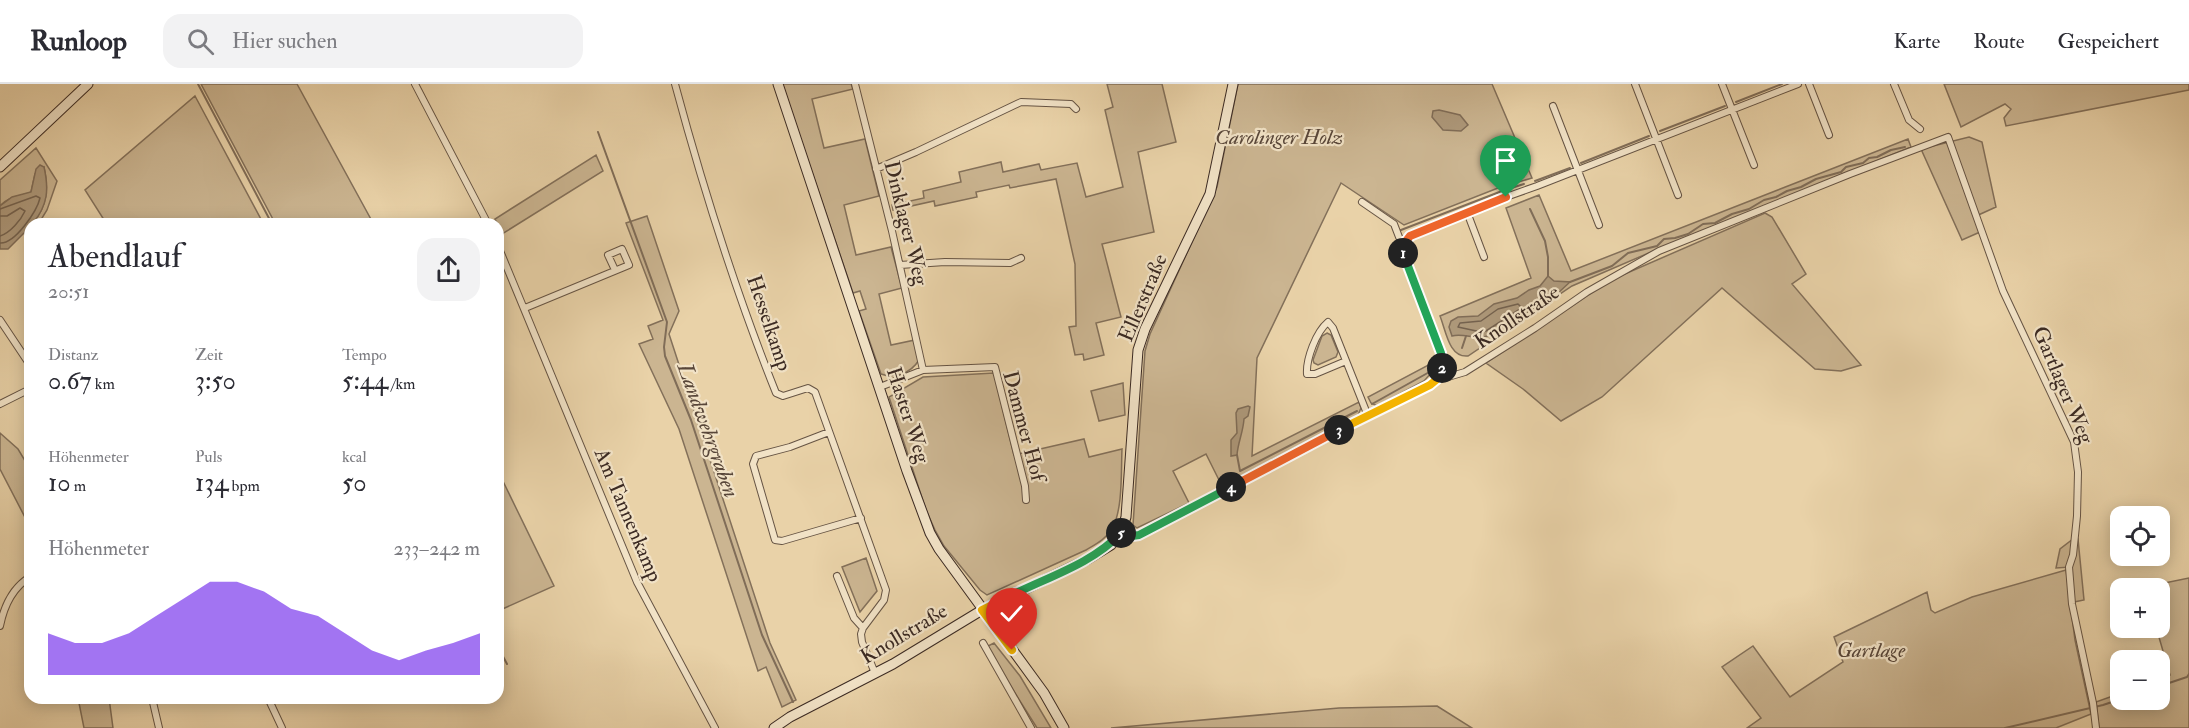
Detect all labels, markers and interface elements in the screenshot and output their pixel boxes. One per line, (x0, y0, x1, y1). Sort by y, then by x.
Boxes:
search box (163, 14, 583, 68)
text: Runloop (30, 24, 127, 59)
icon: search (184, 25, 217, 58)
text: Hier suchen (232, 27, 338, 55)
text: Karte (1894, 28, 1940, 55)
text: Route (1973, 28, 2025, 55)
text: Gespeichert (2058, 28, 2159, 55)
park label: Carolinger Holz (1215, 124, 1343, 151)
pin (1480, 135, 1531, 197)
icon: arrive (1489, 144, 1522, 177)
street label: Dinklager Weg (877, 158, 935, 289)
text: Abendlauf (48, 236, 182, 277)
button: share (417, 238, 480, 301)
pin: 1 (1388, 238, 1418, 268)
text: 1 (1400, 243, 1406, 263)
street label: Ellerstraße (1112, 250, 1174, 346)
street label: Hesselkamp (740, 271, 798, 375)
text: 20:51 (48, 279, 89, 304)
street label: Knollstraße (1469, 279, 1565, 355)
street label: Gartlager Weg (2026, 322, 2100, 448)
text: Distanz (48, 345, 99, 365)
text: Zeit (195, 345, 223, 365)
text: Tempo (342, 345, 387, 365)
pin: 2 (1427, 353, 1457, 383)
water label: Landwehrgraben (670, 358, 745, 501)
text: 2 (1438, 358, 1446, 378)
street label: Haster Weg (880, 364, 936, 467)
text: 0.67 (48, 365, 91, 397)
text: 3:50 (195, 365, 236, 397)
text: 5:44 (342, 365, 388, 397)
street label: Dammer Hof (996, 368, 1053, 487)
text: km (91, 374, 115, 394)
text: /km (388, 374, 415, 394)
pin: 3 (1324, 415, 1354, 445)
text: 3 (1336, 420, 1342, 440)
street label: Am Tannenkamp (587, 443, 668, 586)
text: Höhenmeter (48, 447, 129, 467)
text: Puls (195, 447, 222, 467)
text: kcal (342, 447, 367, 467)
text: 10 (48, 467, 70, 499)
text: 134 (195, 467, 228, 499)
text: 50 (342, 467, 367, 499)
pin: 4 (1216, 472, 1246, 502)
text: m (70, 476, 86, 496)
text: bpm (228, 476, 260, 496)
text: 4 (1227, 477, 1235, 497)
map controls (2110, 506, 2170, 710)
button: locate (2110, 506, 2170, 566)
pin: 5 (1106, 518, 1136, 548)
text: 5 (1117, 523, 1125, 543)
text: Höhenmeter (48, 536, 149, 561)
text: 233–242 m (394, 536, 480, 561)
button: + (2110, 578, 2170, 638)
pin (986, 588, 1037, 650)
street label: Knollstraße (856, 597, 953, 670)
icon: check (995, 597, 1028, 630)
park label: Gartlage (1837, 637, 1906, 664)
button: − (2110, 650, 2170, 710)

